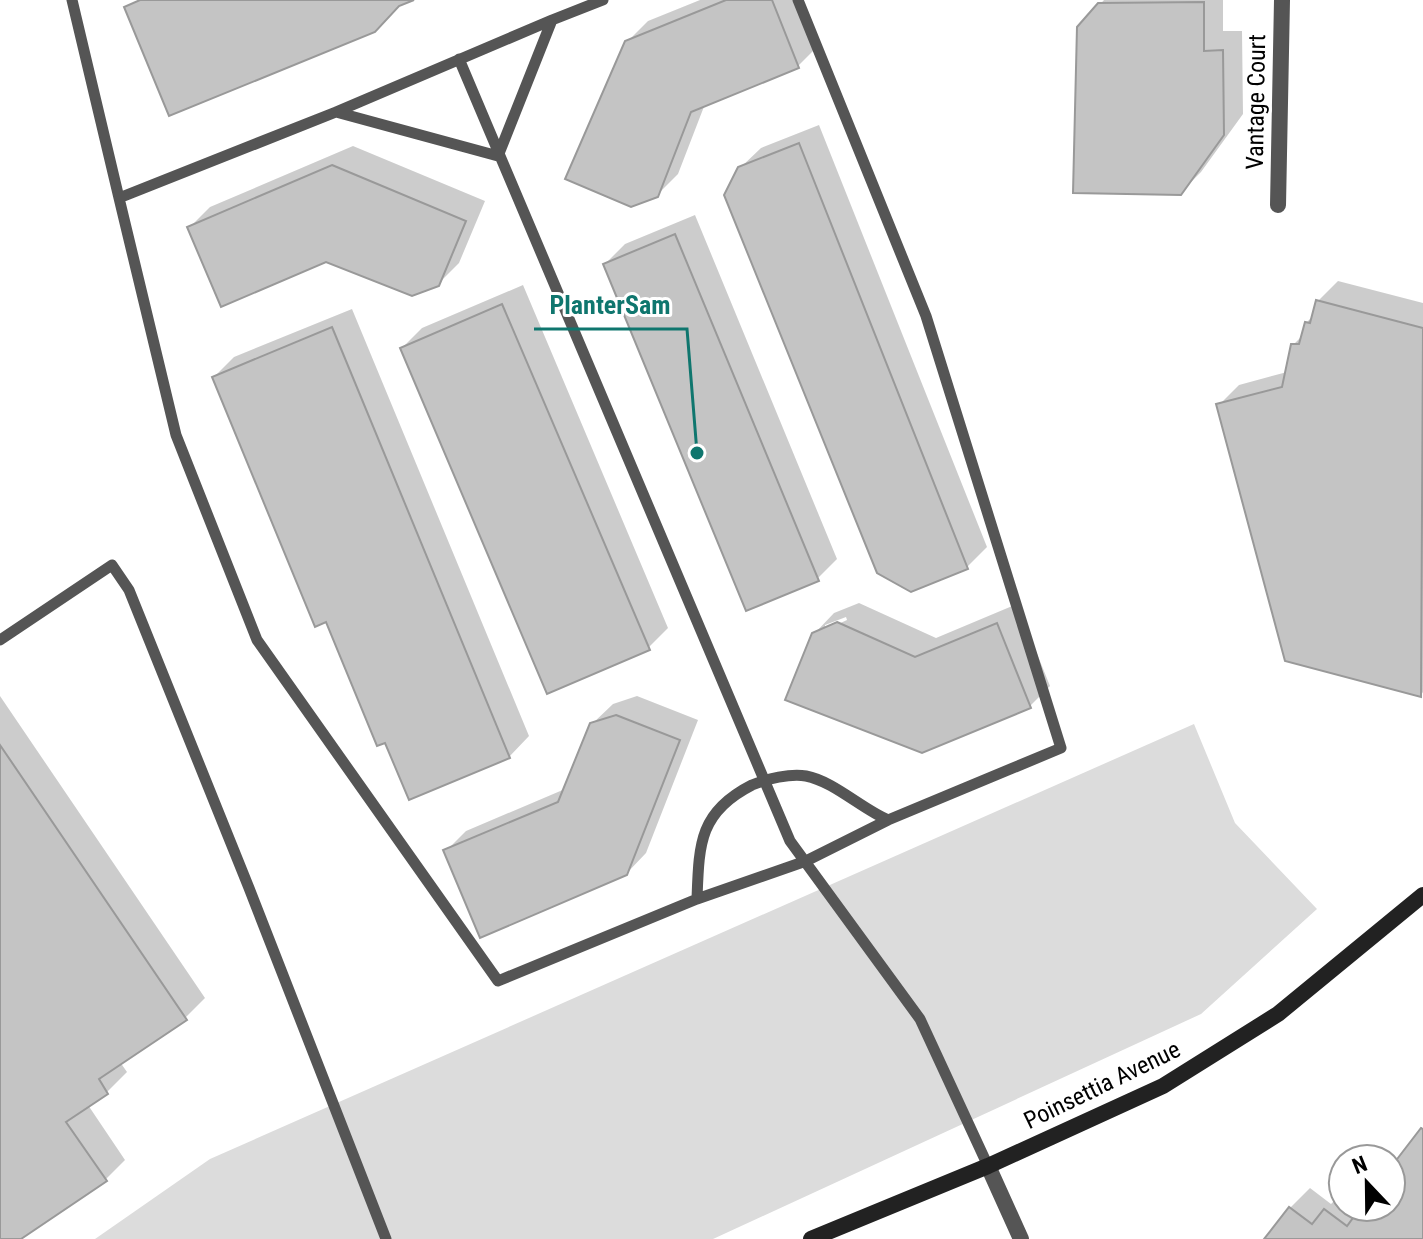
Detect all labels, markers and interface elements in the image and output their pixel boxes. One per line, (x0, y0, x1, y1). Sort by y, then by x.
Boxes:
street label: Vantage Court (1241, 34, 1271, 170)
callout: PlanterSam (534, 279, 687, 329)
text: PlanterSam (550, 290, 670, 320)
street label: Poinsettia Avenue (1019, 1035, 1185, 1135)
north arrow (1327, 1143, 1407, 1223)
text: N (1349, 1151, 1371, 1179)

